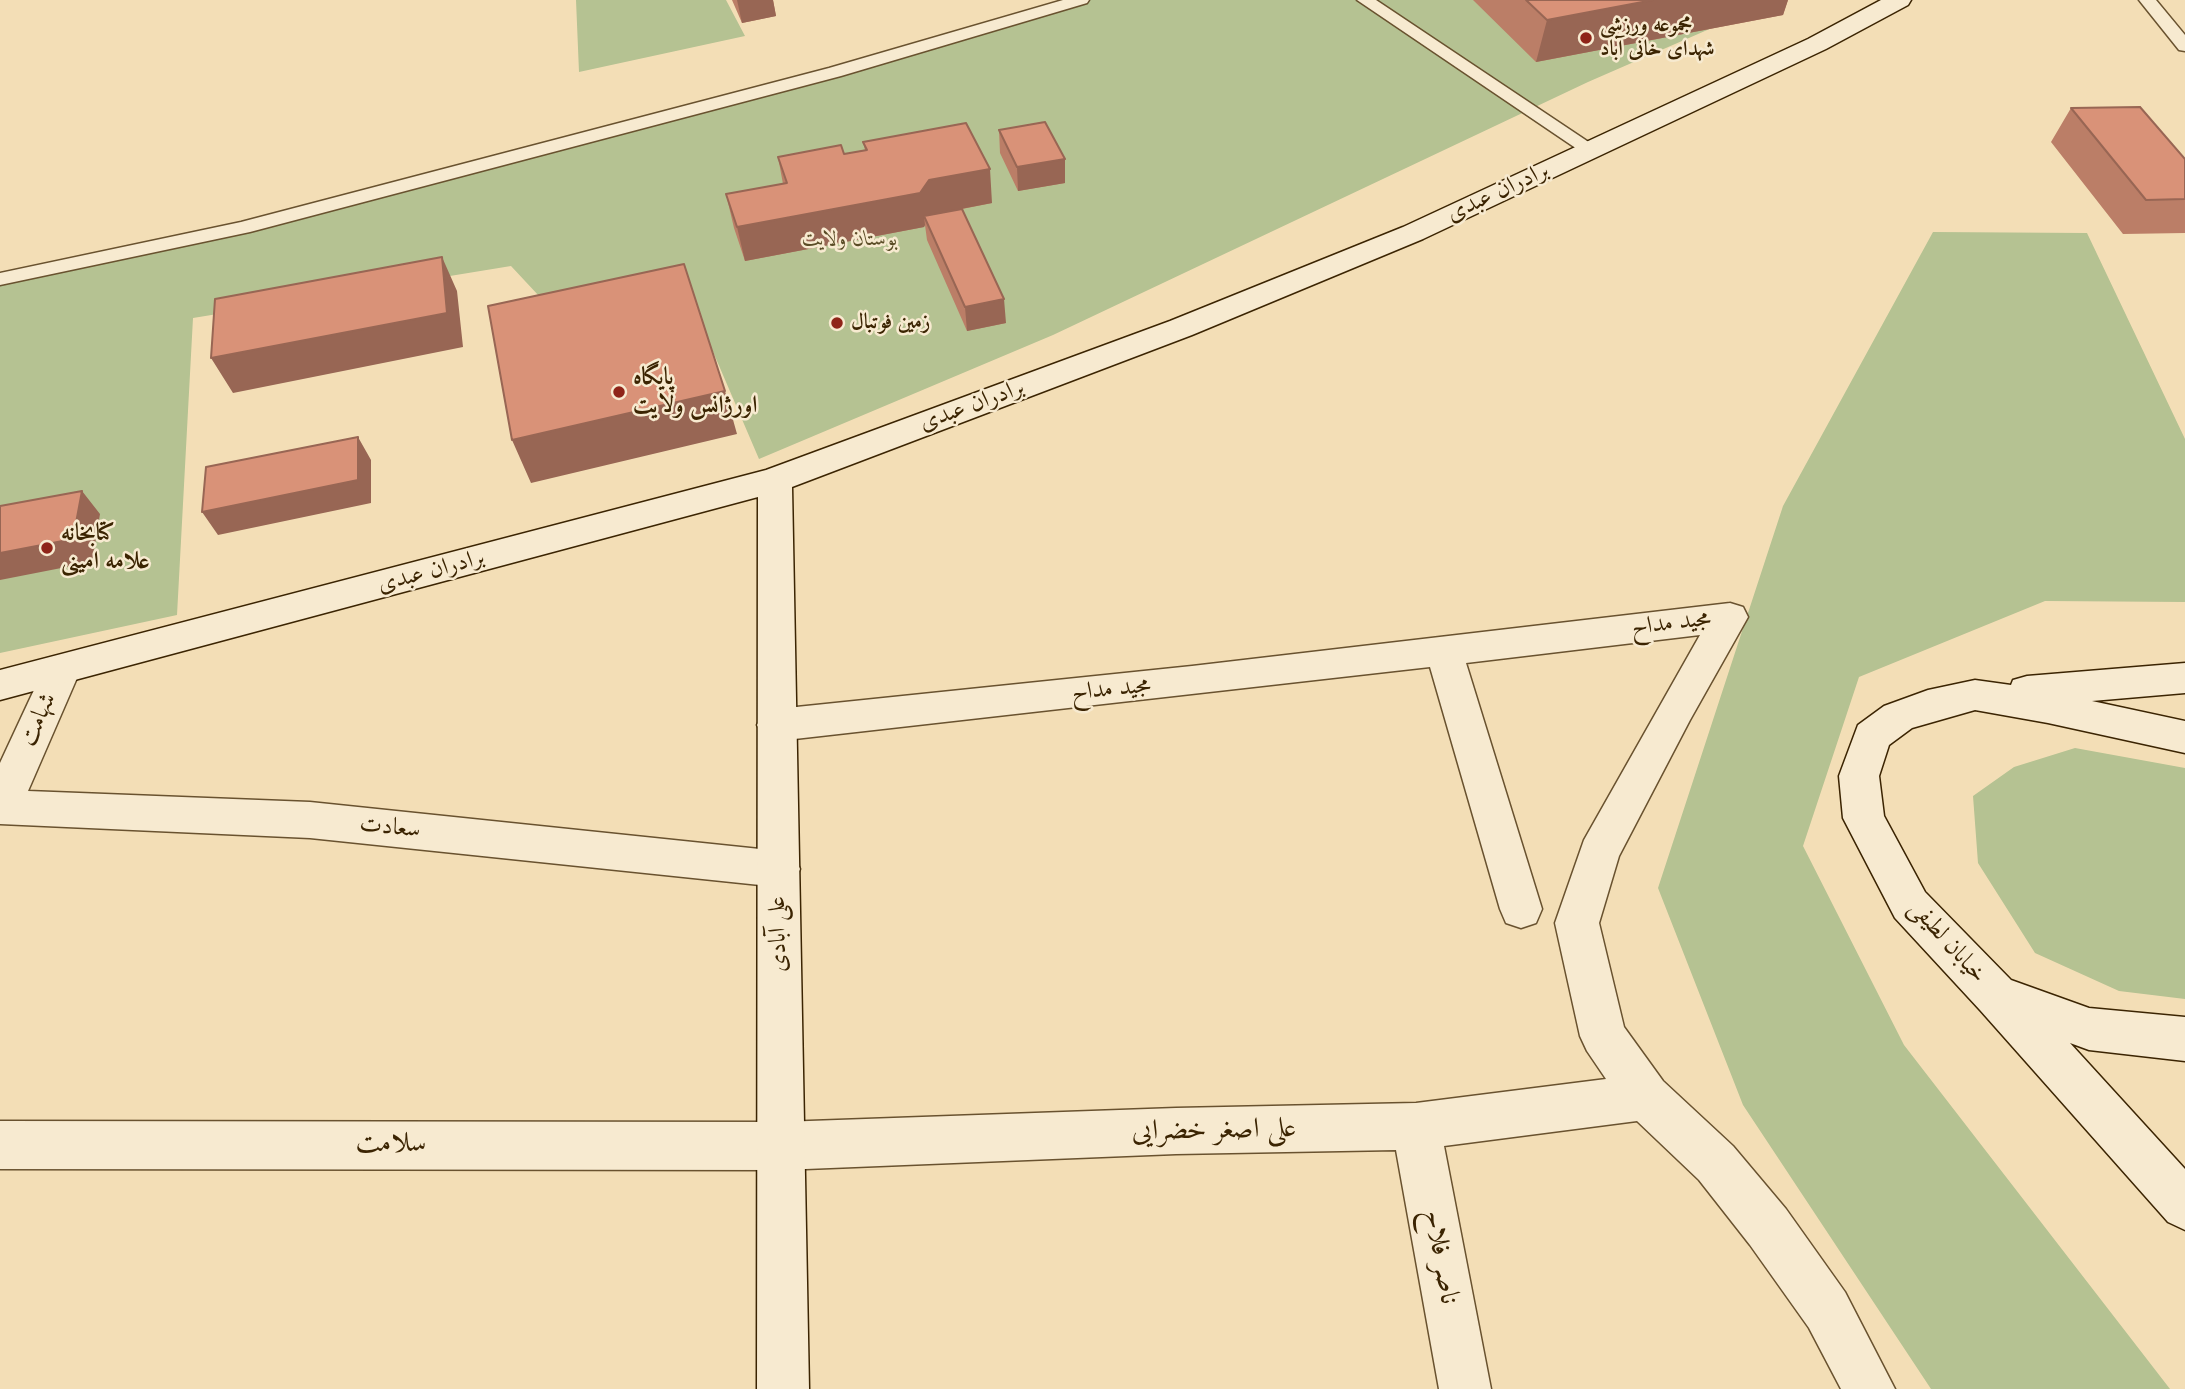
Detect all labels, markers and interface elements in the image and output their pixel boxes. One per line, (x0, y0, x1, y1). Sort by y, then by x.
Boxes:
place label: مجموعه ورزشی شهدای خانی آباد (1600, 13, 1714, 63)
marker: مجموعه ورزشی شهدای خانی آباد (1578, 30, 1594, 46)
street label: برادران عبدی (1442, 157, 1554, 229)
park label: بوستان ولایت (802, 227, 898, 253)
place label: زمین فوتبال (851, 310, 930, 336)
marker: زمین فوتبال (829, 315, 845, 331)
place label: پایگاه اورژانس ولایت (633, 364, 758, 420)
street label: برادران عبدی (916, 374, 1028, 438)
marker: پایگاه اورژانس ولایت (611, 384, 627, 400)
place label: کتابخانه علامه امینی (61, 520, 150, 576)
marker: کتابخانه علامه امینی (39, 540, 55, 556)
street label: برادران عبدی (374, 544, 488, 600)
street label: مجید مداح (1630, 605, 1712, 643)
street label: مجید مداح (1070, 672, 1152, 708)
street label: شهامت (15, 689, 63, 751)
street label: سعادت (358, 810, 422, 846)
street label: خیابان لطیفی (1902, 894, 1992, 990)
street label: علی آبادی (764, 896, 794, 972)
street label: علی اصغر خضرایی (1131, 1113, 1297, 1149)
street label: سلامت (356, 1128, 426, 1162)
street label: ناصر فلاح (1415, 1207, 1465, 1307)

